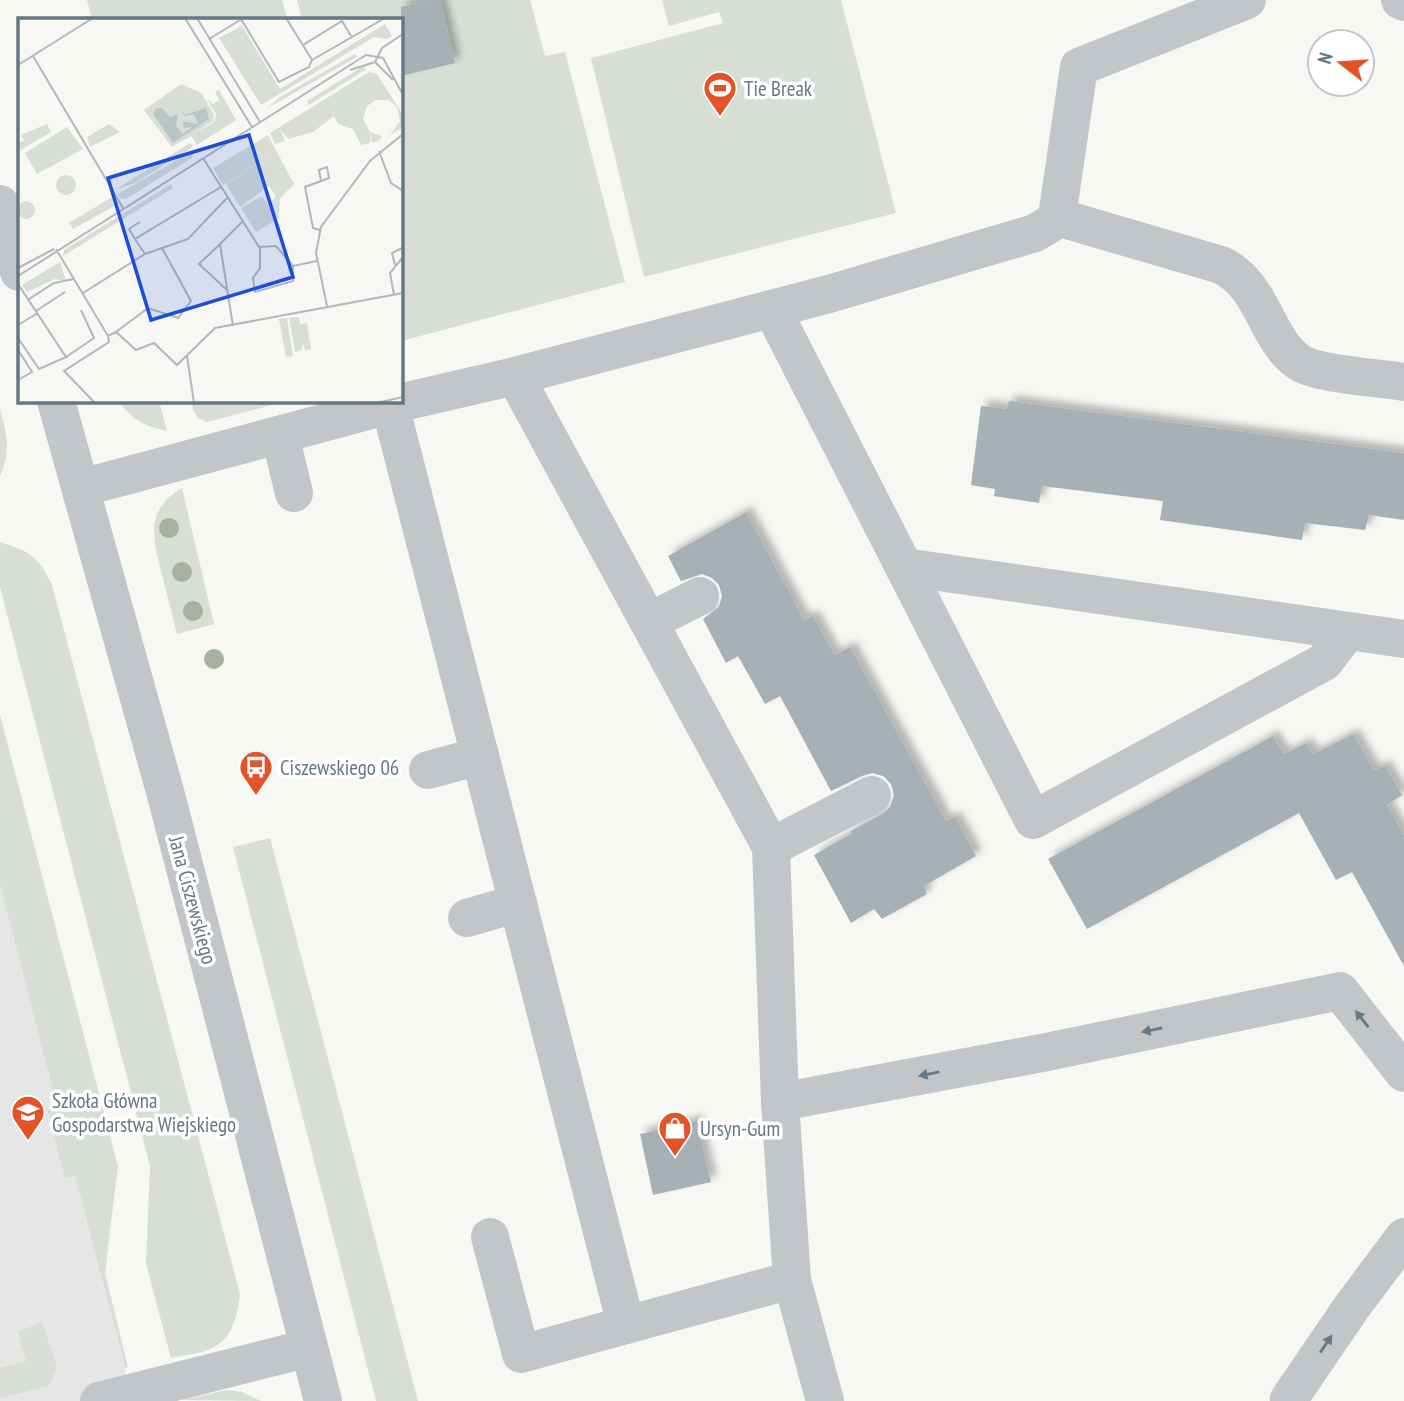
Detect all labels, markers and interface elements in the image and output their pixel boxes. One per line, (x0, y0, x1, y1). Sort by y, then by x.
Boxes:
inset map (18, 18, 402, 402)
north arrow (1306, 28, 1376, 98)
text: N (1312, 50, 1338, 66)
sports icon: Tie Break (701, 69, 739, 118)
place label: Tie Break (744, 75, 812, 102)
bus stop icon: Ciszewskiego 06 (237, 748, 275, 797)
place label: Ciszewskiego 06 (280, 754, 399, 781)
street label: Jana Ciszewskiego (163, 832, 223, 967)
one-way arrow (1355, 1010, 1369, 1028)
one-way arrow (1141, 1024, 1163, 1035)
one-way arrow (918, 1069, 940, 1080)
place label: Szkoła Główna Gospodarstwa Wiejskiego (52, 1087, 236, 1138)
school or university icon: Szkoła Główna Gospodarstwa Wiejskiego (9, 1093, 47, 1142)
shop icon: Ursyn-Gum (656, 1109, 694, 1158)
place label: Ursyn-Gum (700, 1115, 780, 1142)
one-way arrow (1319, 1335, 1332, 1354)

